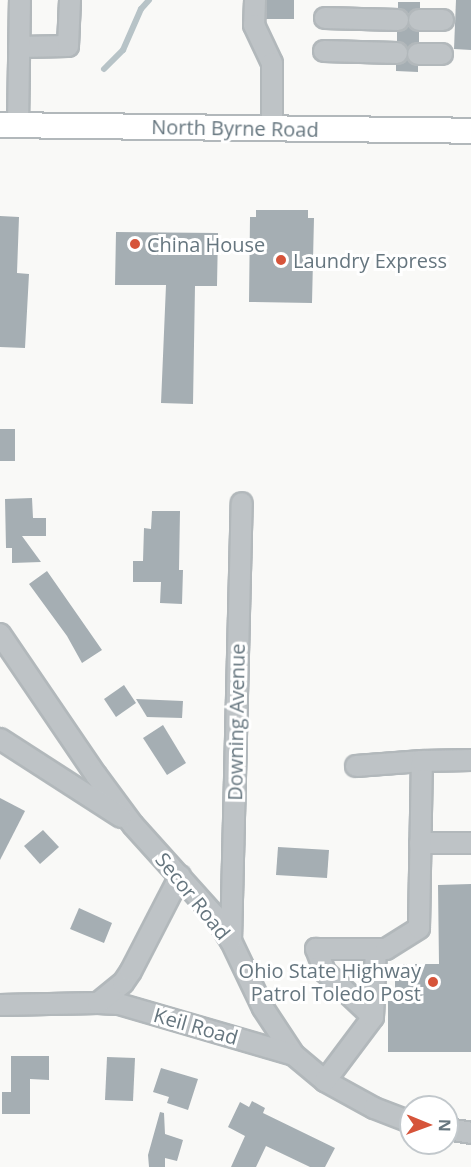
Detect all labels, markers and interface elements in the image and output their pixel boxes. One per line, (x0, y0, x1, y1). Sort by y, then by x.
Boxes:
street label: North Byrne Road (151, 115, 319, 141)
place label: China House (147, 232, 265, 256)
marker: China House (128, 237, 142, 251)
place label: Laundry Express (293, 248, 447, 272)
marker: Laundry Express (274, 253, 288, 267)
street label: Downing Avenue (223, 643, 249, 801)
street label: Secor Road (151, 848, 235, 944)
place label: Ohio State Highway Patrol Toledo Post (239, 958, 421, 1005)
marker: Ohio State Highway Patrol Toledo Post (426, 975, 440, 989)
street label: Keil Road (151, 1003, 241, 1049)
north arrow (399, 1095, 459, 1155)
text: N (434, 1119, 456, 1132)

